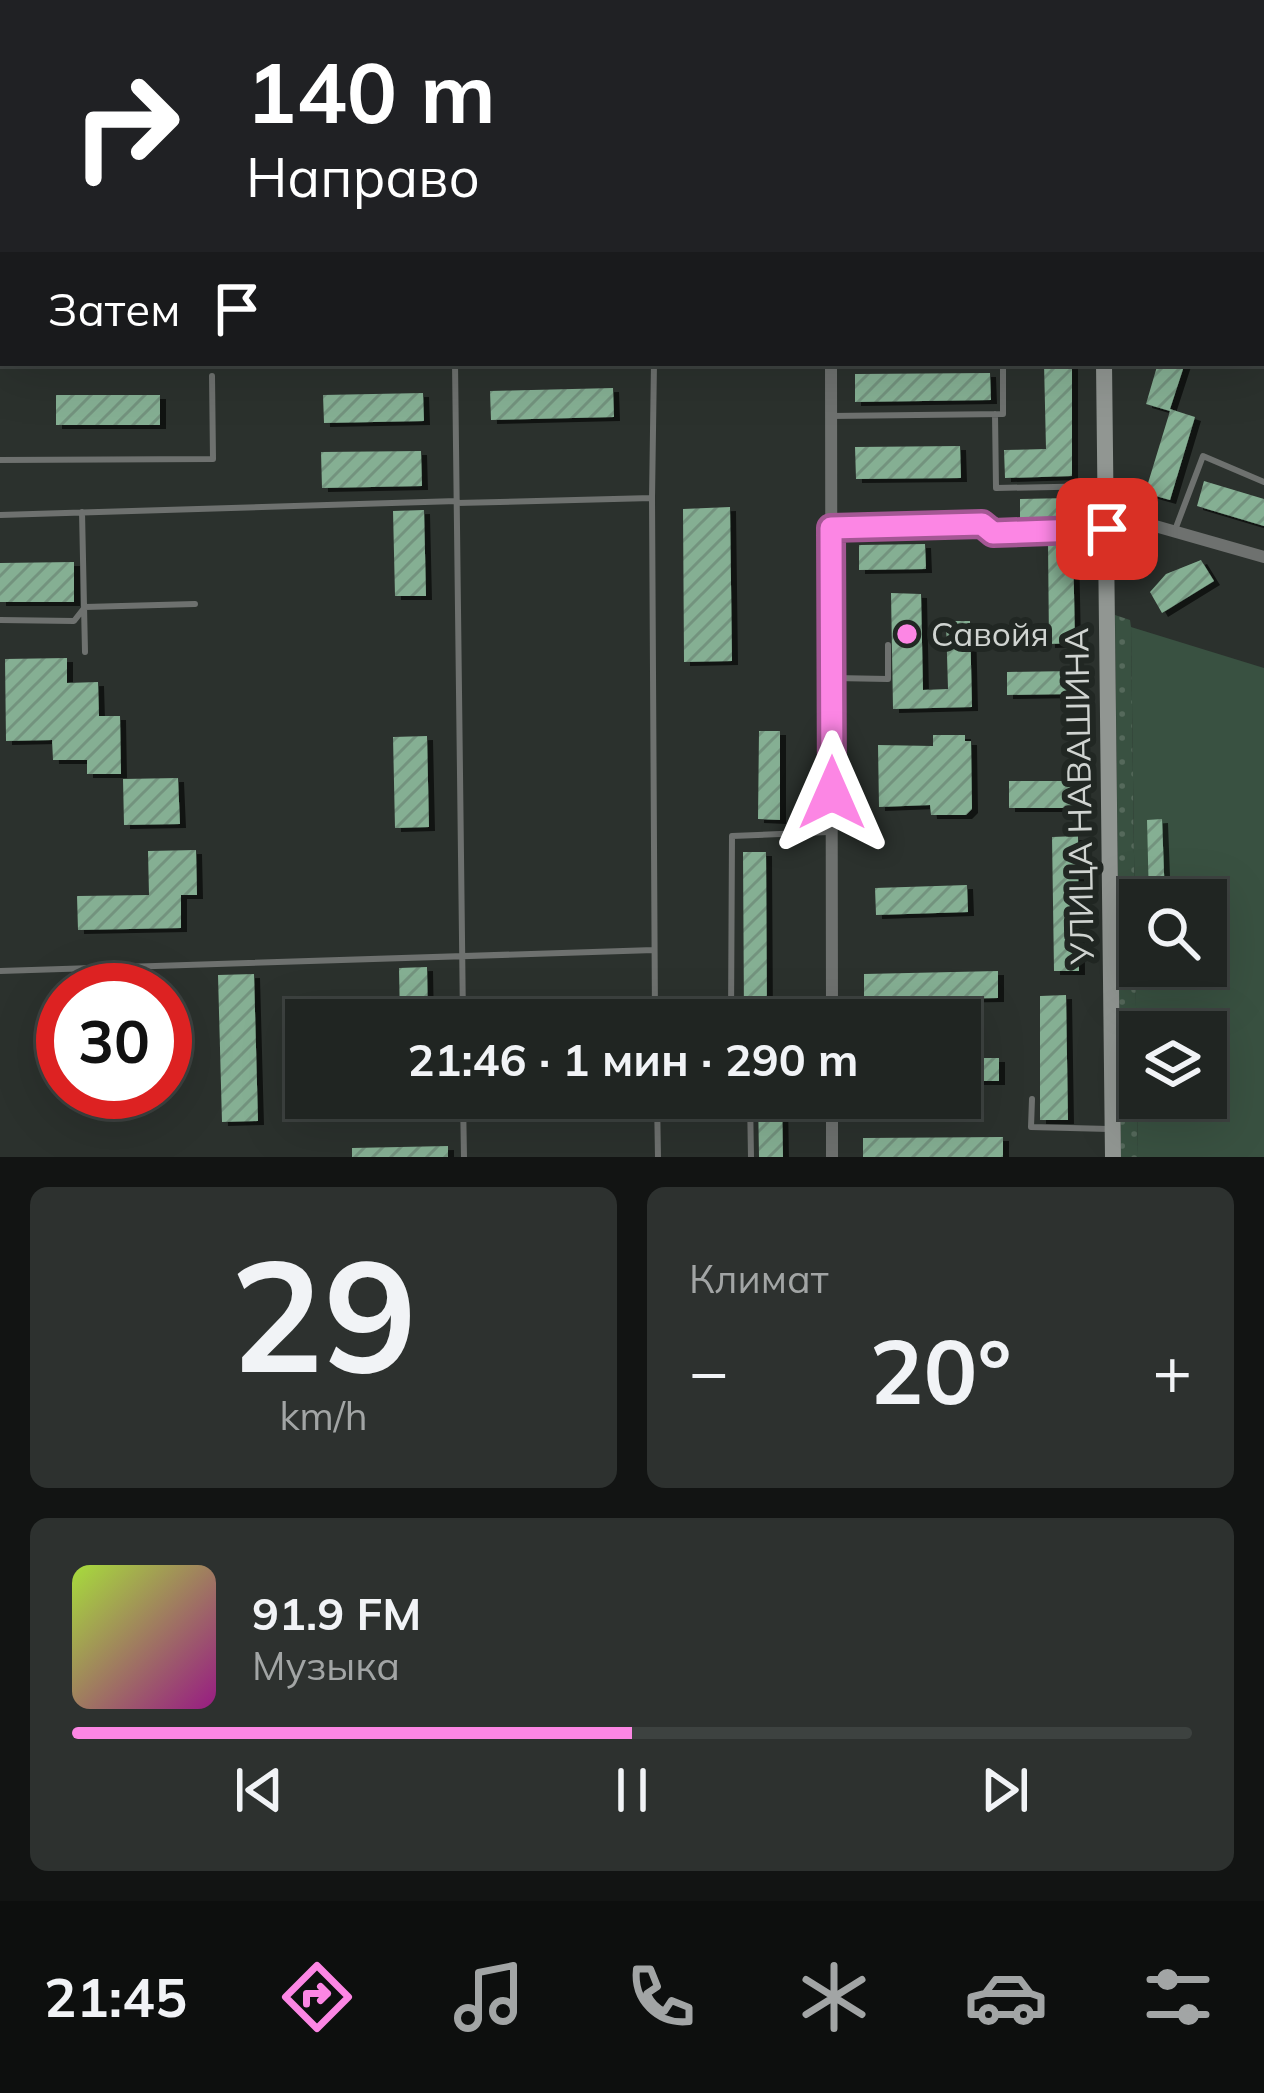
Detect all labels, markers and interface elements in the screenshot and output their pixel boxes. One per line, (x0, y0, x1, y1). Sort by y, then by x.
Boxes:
text: 140 m (246, 39, 496, 144)
icon: right (48, 48, 204, 204)
text: Направо (246, 143, 480, 211)
icon: arrive (204, 276, 270, 342)
text: Затем (48, 281, 180, 337)
pin (1056, 478, 1158, 580)
icon: arrive (1074, 496, 1140, 562)
place label: Савойя (931, 613, 1049, 654)
marker: Савойя (894, 621, 920, 647)
street label: УЛИЦА НАВАШИНА (1055, 627, 1102, 966)
position arrow (769, 730, 895, 856)
map controls (1119, 879, 1227, 1119)
button: search (1119, 879, 1227, 987)
speed limit sign: 30 (36, 963, 192, 1119)
button: layers (1119, 1011, 1227, 1119)
text: 21:46 · 1 мин · 290 m (407, 1031, 859, 1087)
text: 29 (230, 1215, 417, 1411)
text: Климат (689, 1254, 829, 1303)
text: 20° (869, 1314, 1012, 1427)
text: − (689, 1329, 729, 1412)
text: + (1152, 1329, 1192, 1412)
text: km/h (279, 1391, 368, 1440)
text: 91.9 FM (252, 1585, 421, 1641)
text: Музыка (252, 1641, 400, 1690)
icon: previous (226, 1757, 292, 1823)
icon: pause (599, 1757, 665, 1823)
icon: next (972, 1757, 1038, 1823)
icon: directions (275, 1955, 359, 2039)
icon: music (447, 1955, 531, 2039)
icon: phone (619, 1955, 703, 2039)
icon: climate (792, 1955, 876, 2039)
icon: car (964, 1955, 1048, 2039)
icon: filters (1136, 1955, 1220, 2039)
text: 21:45 (44, 1963, 187, 2031)

